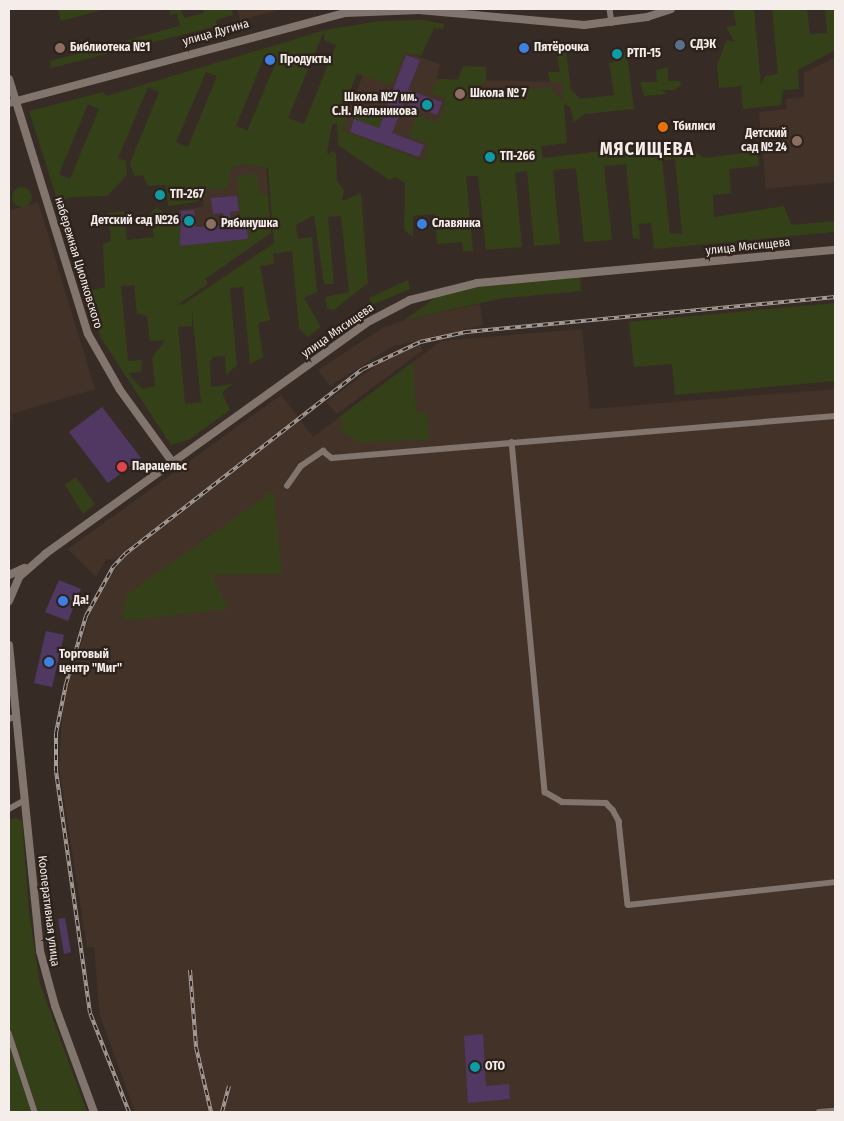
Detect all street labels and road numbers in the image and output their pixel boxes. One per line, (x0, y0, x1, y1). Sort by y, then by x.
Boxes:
street label: улица Дугина (181, 17, 251, 49)
street label: набережная Циолковского (51, 195, 105, 331)
street label: улица Мясищева (705, 235, 791, 259)
street label: улица Мясищева (299, 301, 377, 361)
street label: Кооперативная улица (34, 855, 62, 967)

